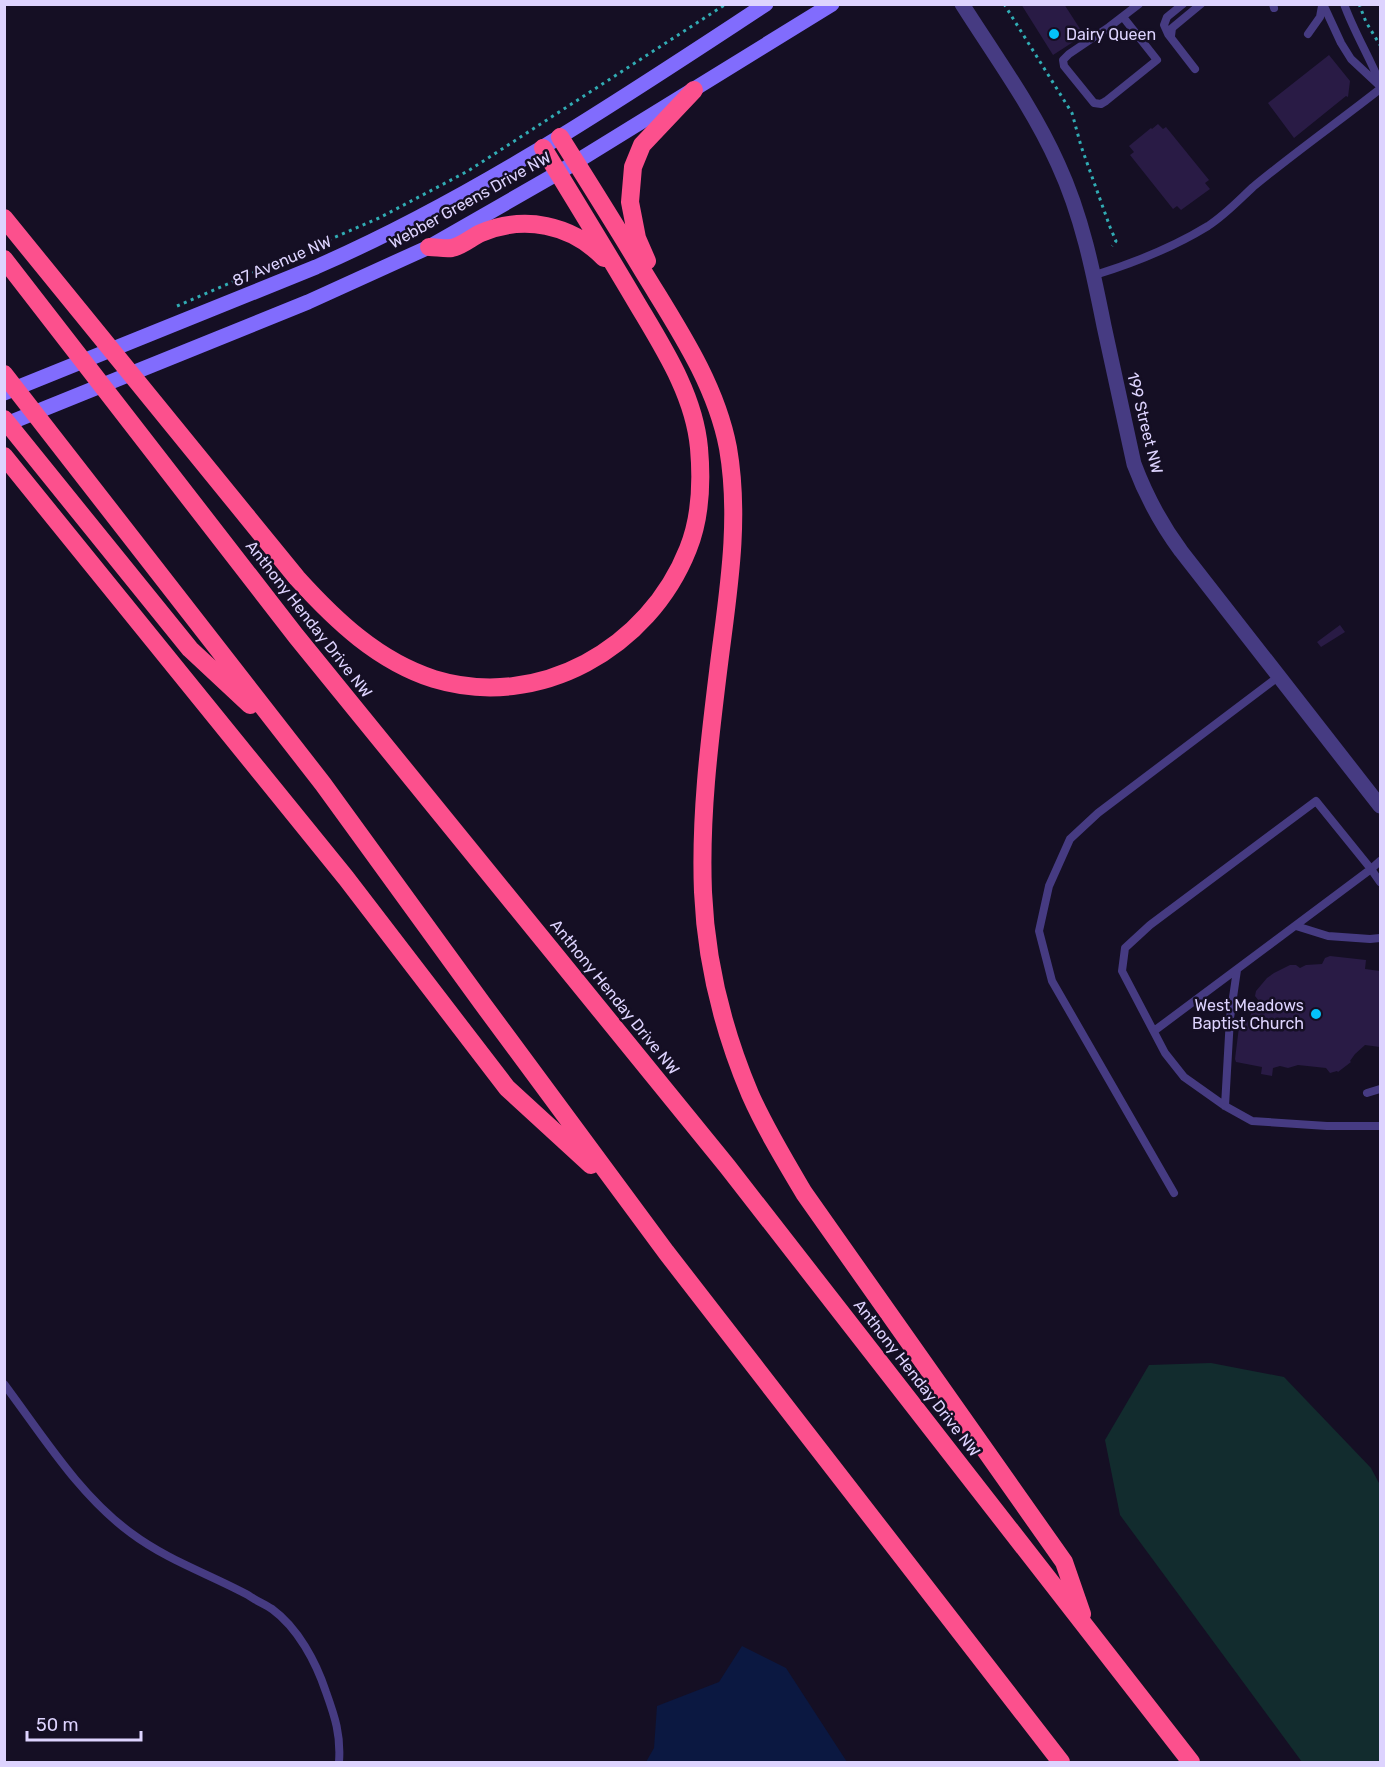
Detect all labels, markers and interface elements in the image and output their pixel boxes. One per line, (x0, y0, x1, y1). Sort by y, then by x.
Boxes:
place label: Dairy Queen (1066, 25, 1156, 44)
marker: Dairy Queen (1047, 27, 1061, 41)
street label: Webber Greens Drive NW (386, 147, 554, 252)
street label: 87 Avenue NW (230, 232, 335, 290)
street label: 199 Street NW (1123, 370, 1167, 476)
street label: Anthony Henday Drive NW (242, 537, 376, 701)
street label: Anthony Henday Drive NW (547, 916, 684, 1079)
place label: West Meadows Baptist Church (1192, 996, 1304, 1033)
marker: West Meadows Baptist Church (1309, 1007, 1323, 1021)
street label: Anthony Henday Drive NW (850, 1296, 984, 1460)
scale bar (27, 1704, 141, 1742)
text: 50 m (36, 1714, 79, 1736)

